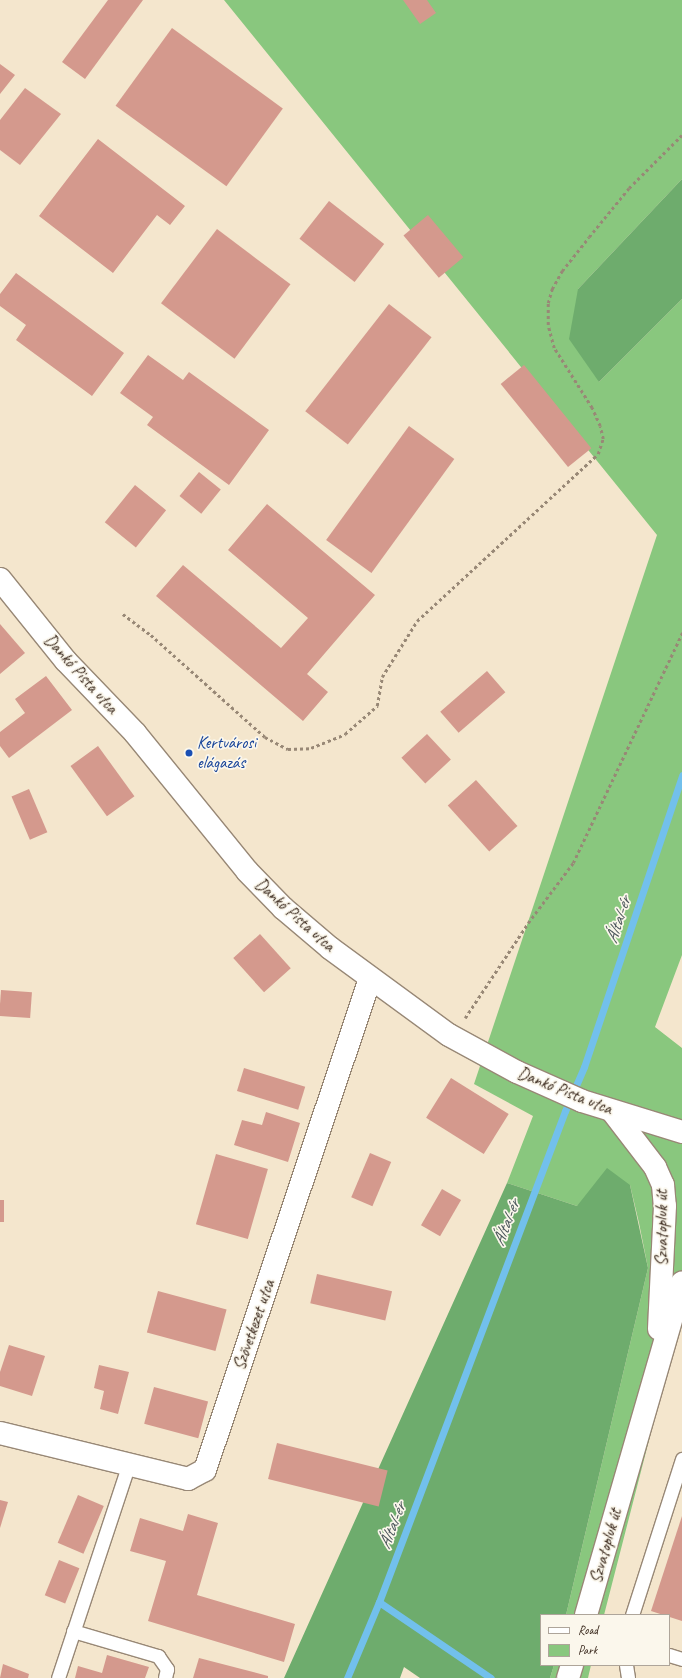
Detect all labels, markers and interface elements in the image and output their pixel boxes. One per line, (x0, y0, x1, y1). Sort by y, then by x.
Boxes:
street label: Dankó Pista utca (40, 630, 122, 718)
place label: Kertvárosi elágazás (197, 733, 256, 773)
marker: Kertvárosi elágazás (184, 748, 194, 758)
street label: Dankó Pista utca (251, 874, 339, 956)
water label: Által-ér (600, 894, 636, 946)
street label: Dankó Pista utca (515, 1063, 615, 1119)
street label: Szvatopluk út (652, 1190, 672, 1266)
water label: Által-ér (487, 1197, 525, 1249)
street label: Szövetkezet utca (229, 1277, 279, 1373)
water label: Által-ér (373, 1500, 411, 1552)
street label: Szvatopluk út (586, 1506, 626, 1586)
legend (540, 1614, 670, 1666)
text: Road (578, 1622, 598, 1638)
text: Park (578, 1642, 597, 1658)

